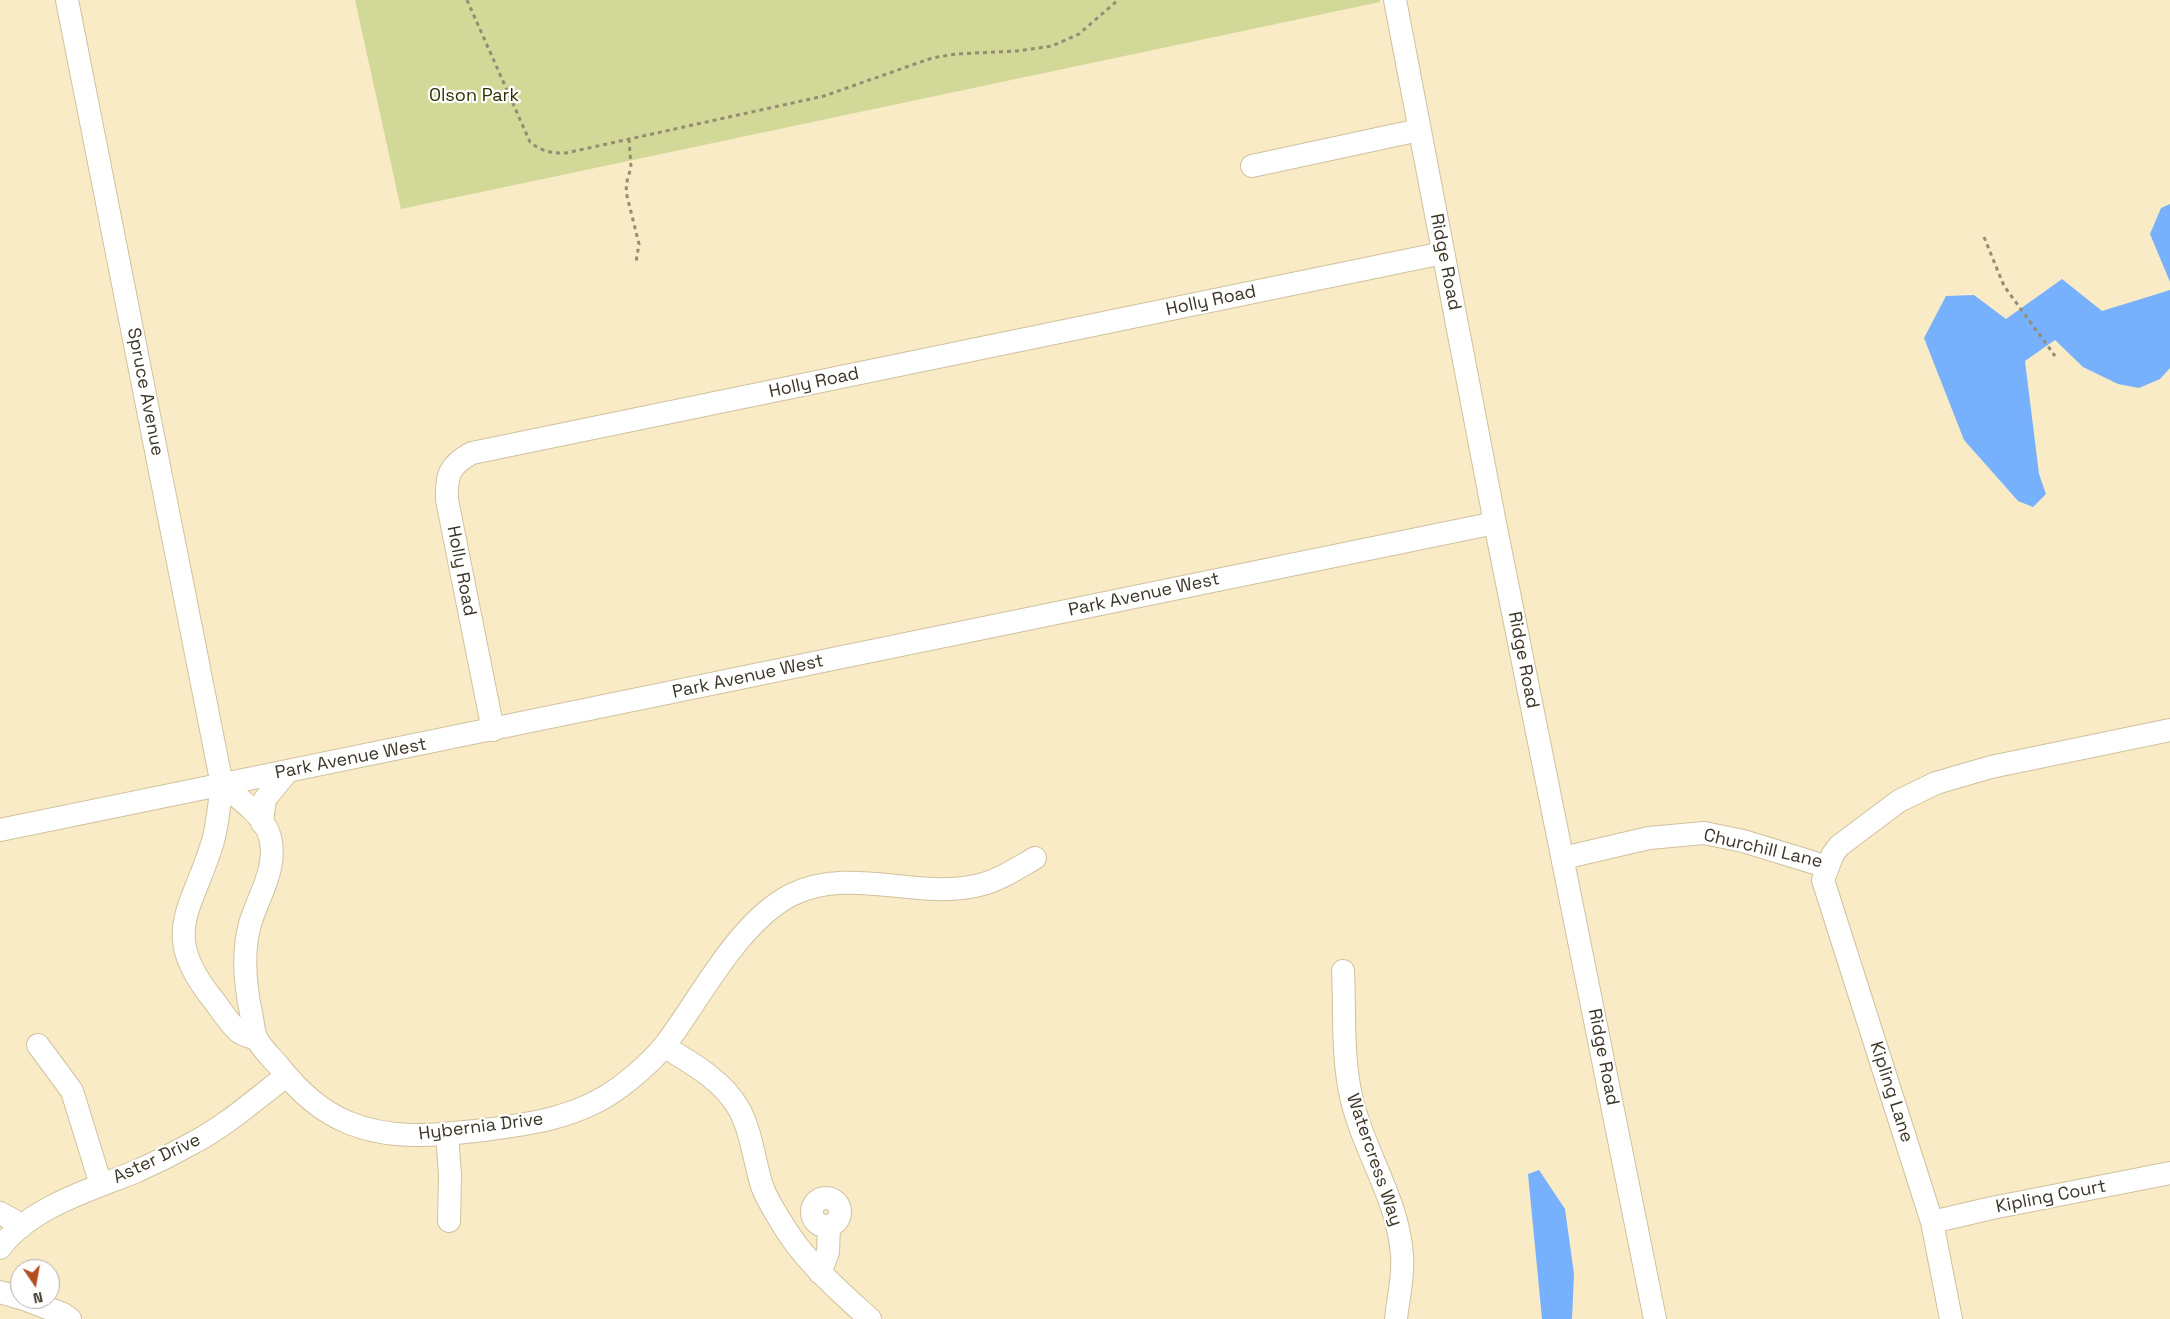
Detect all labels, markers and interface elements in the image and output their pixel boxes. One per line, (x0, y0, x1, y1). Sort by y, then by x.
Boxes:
park label: Olson Park (429, 85, 519, 107)
street label: Ridge Road (1425, 212, 1465, 312)
street label: Holly Road (1164, 281, 1258, 321)
street label: Spruce Avenue (122, 326, 168, 458)
street label: Holly Road (767, 363, 861, 403)
street label: Holly Road (442, 524, 480, 618)
street label: Park Avenue West (1066, 568, 1222, 622)
street label: Ridge Road (1503, 610, 1543, 710)
street label: Park Avenue West (670, 650, 826, 704)
street label: Park Avenue West (273, 734, 429, 784)
street label: Churchill Lane (1701, 825, 1825, 873)
street label: Ridge Road (1583, 1007, 1623, 1107)
street label: Kipling Lane (1865, 1039, 1917, 1145)
street label: Watercress Way (1341, 1091, 1407, 1229)
street label: Hybernia Drive (417, 1109, 545, 1145)
street label: Aster Drive (110, 1129, 204, 1189)
street label: Kipling Court (1994, 1176, 2108, 1218)
north arrow (10, 1259, 60, 1309)
text: N (31, 1288, 44, 1307)

